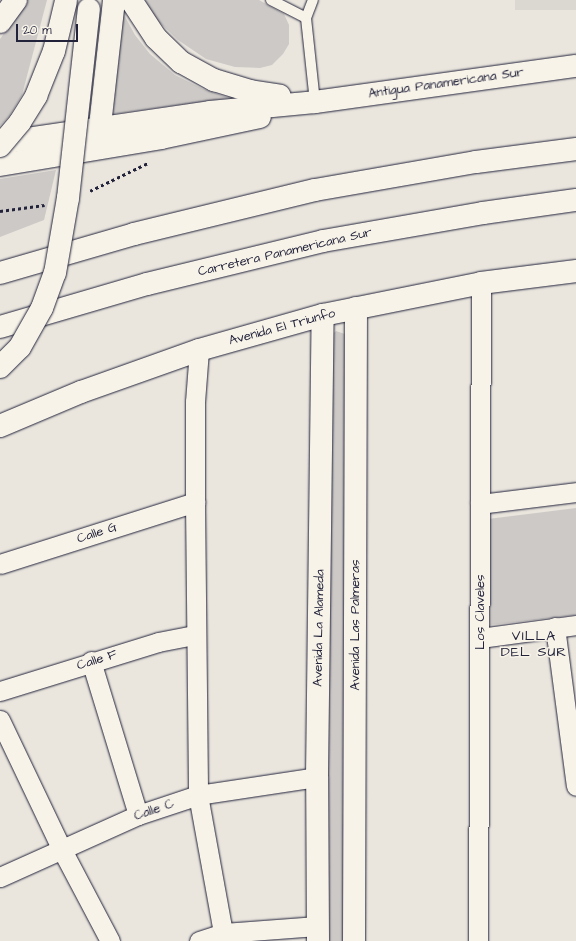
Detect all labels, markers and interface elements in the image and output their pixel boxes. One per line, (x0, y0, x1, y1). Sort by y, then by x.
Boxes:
scale bar (18, 16, 80, 42)
text: 20 m (23, 22, 52, 39)
street label: Antigua Panamericana Sur (367, 64, 525, 102)
street label: Carretera Panamericana Sur (196, 224, 374, 280)
street label: Avenida El Triunfo (227, 305, 337, 349)
street label: Calle G (75, 519, 119, 547)
street label: Avenida Las Palmeras (347, 560, 363, 690)
street label: Avenida La Alameda (310, 569, 328, 687)
street label: Los Claveles (472, 574, 488, 650)
district label: VILLA DEL SUR (501, 628, 567, 660)
street label: Calle F (75, 647, 119, 673)
street label: Calle C (132, 796, 176, 824)

